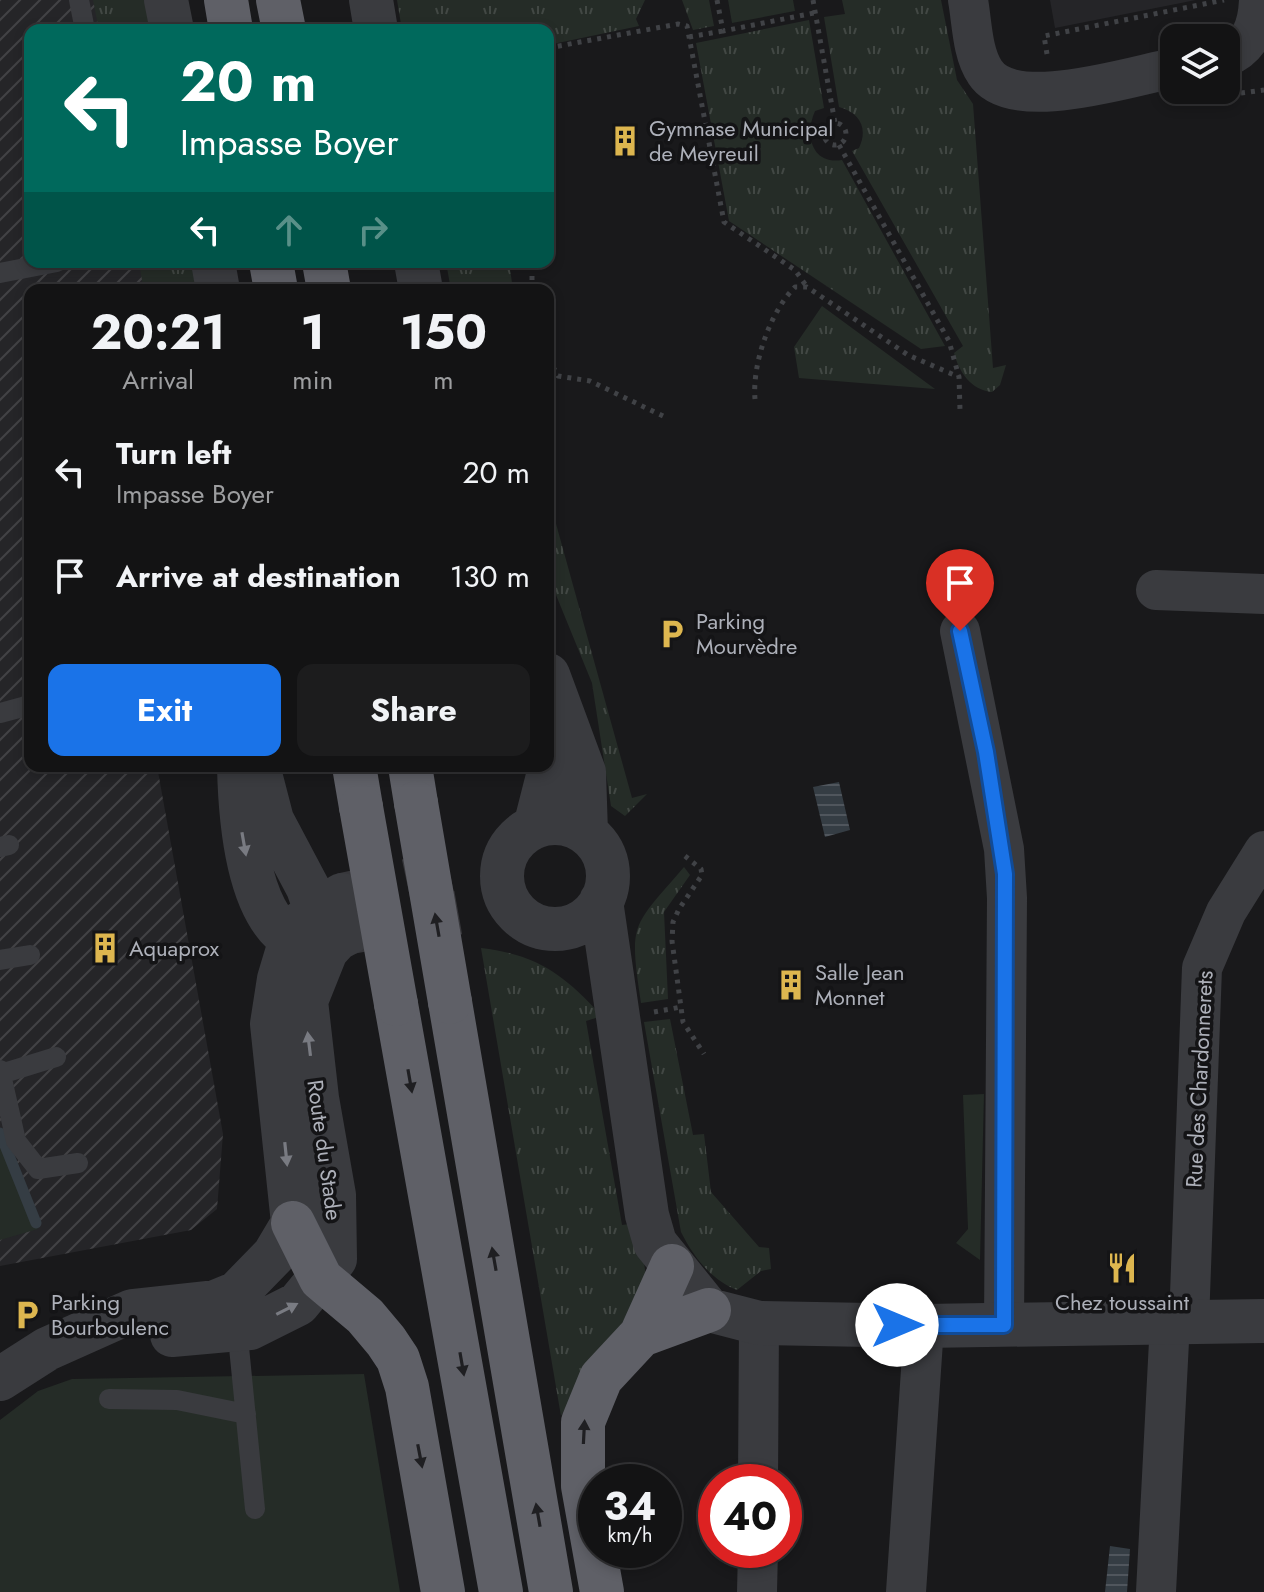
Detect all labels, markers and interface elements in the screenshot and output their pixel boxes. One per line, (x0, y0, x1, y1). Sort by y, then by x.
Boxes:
map controls (1160, 24, 1240, 104)
button: layers (1160, 24, 1240, 104)
text: 20 m (180, 41, 317, 122)
icon: left (48, 56, 152, 160)
place label: Gymnase Municipal de Meyreuil (649, 112, 833, 169)
text: Impasse Boyer (180, 116, 398, 168)
building icon: Gymnase Municipal de Meyreuil (608, 124, 642, 158)
icon: left (183, 208, 227, 252)
icon: ahead (267, 208, 311, 252)
icon: right (351, 208, 395, 252)
text: 20:21 (91, 298, 226, 367)
text: 1 (300, 298, 325, 367)
text: 150 (400, 298, 487, 367)
text: Arrival (122, 361, 194, 399)
text: min (292, 361, 333, 399)
text: m (433, 361, 454, 399)
text: Turn left (116, 432, 231, 475)
icon: left (48, 450, 92, 494)
text: 20 m (463, 451, 530, 494)
text: Impasse Boyer (116, 475, 274, 513)
pin (926, 549, 994, 631)
icon: arrive (48, 554, 92, 598)
text: Arrive at destination (116, 555, 401, 598)
text: 130 m (450, 555, 530, 598)
icon: arrive (938, 561, 982, 605)
place label: Parking Mourvèdre (696, 605, 797, 662)
parking icon: Parking Mourvèdre (655, 617, 689, 651)
button: Exit (48, 664, 281, 756)
button: Share (297, 664, 530, 756)
one-way arrow (239, 831, 251, 856)
one-way arrow (430, 912, 442, 937)
building icon: Aquaprox (88, 931, 122, 965)
place label: Aquaprox (129, 932, 220, 964)
place label: Salle Jean Monnet (815, 956, 904, 1013)
building icon: Salle Jean Monnet (774, 968, 808, 1002)
street label: Rue des Chardonnerets (1177, 969, 1221, 1188)
one-way arrow (302, 1031, 315, 1056)
one-way arrow (405, 1069, 417, 1094)
street label: Route du Stade (299, 1078, 351, 1222)
one-way arrow (280, 1142, 293, 1167)
one-way arrow (487, 1246, 500, 1271)
restaurant icon: Chez toussaint (1105, 1251, 1139, 1285)
position arrow (855, 1283, 939, 1367)
place label: Parking Bourboulenc (51, 1286, 169, 1343)
place label: Chez toussaint (1055, 1286, 1190, 1318)
parking icon: Parking Bourboulenc (10, 1298, 44, 1332)
one-way arrow (275, 1302, 298, 1315)
one-way arrow (456, 1352, 468, 1377)
one-way arrow (578, 1419, 591, 1444)
one-way arrow (414, 1444, 427, 1469)
speed limit sign: 40 (698, 1464, 802, 1568)
text: 34 (604, 1477, 656, 1535)
one-way arrow (531, 1502, 544, 1527)
text: km/h (607, 1521, 653, 1550)

